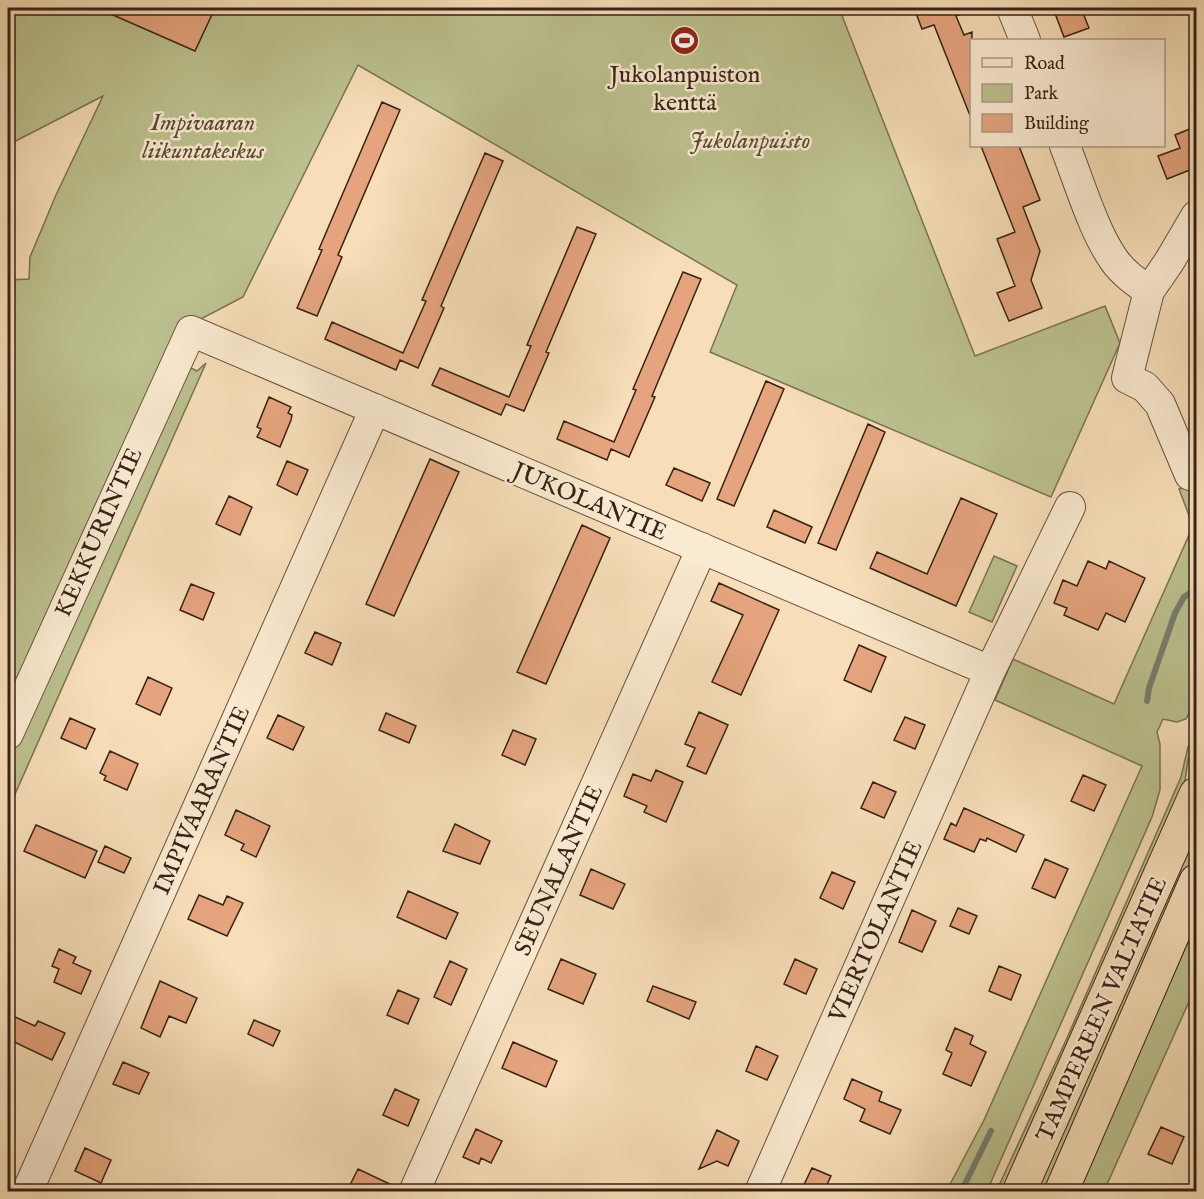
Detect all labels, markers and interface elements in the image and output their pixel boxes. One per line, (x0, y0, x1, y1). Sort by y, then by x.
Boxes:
sports icon: Jukolanpuiston kenttä (669, 25, 701, 57)
legend (970, 39, 1165, 147)
text: Road (1024, 53, 1065, 76)
place label: Jukolanpuiston kenttä (607, 60, 761, 119)
text: Park (1024, 83, 1059, 106)
park label: Impivaaran liikuntakeskus (142, 108, 265, 167)
text: Building (1024, 113, 1089, 136)
park label: Jukolanpuisto (690, 126, 810, 157)
street label: KEKKURINTIE (48, 443, 151, 622)
street label: JUKOLANTIE (505, 455, 671, 549)
street label: IMPIVAARANTIE (147, 701, 258, 900)
street label: SEUNALANTIE (508, 780, 611, 961)
street label: VIERTOLANTIE (822, 836, 930, 1028)
street label: TAMPEREEN VALTATIE (1030, 872, 1175, 1147)

